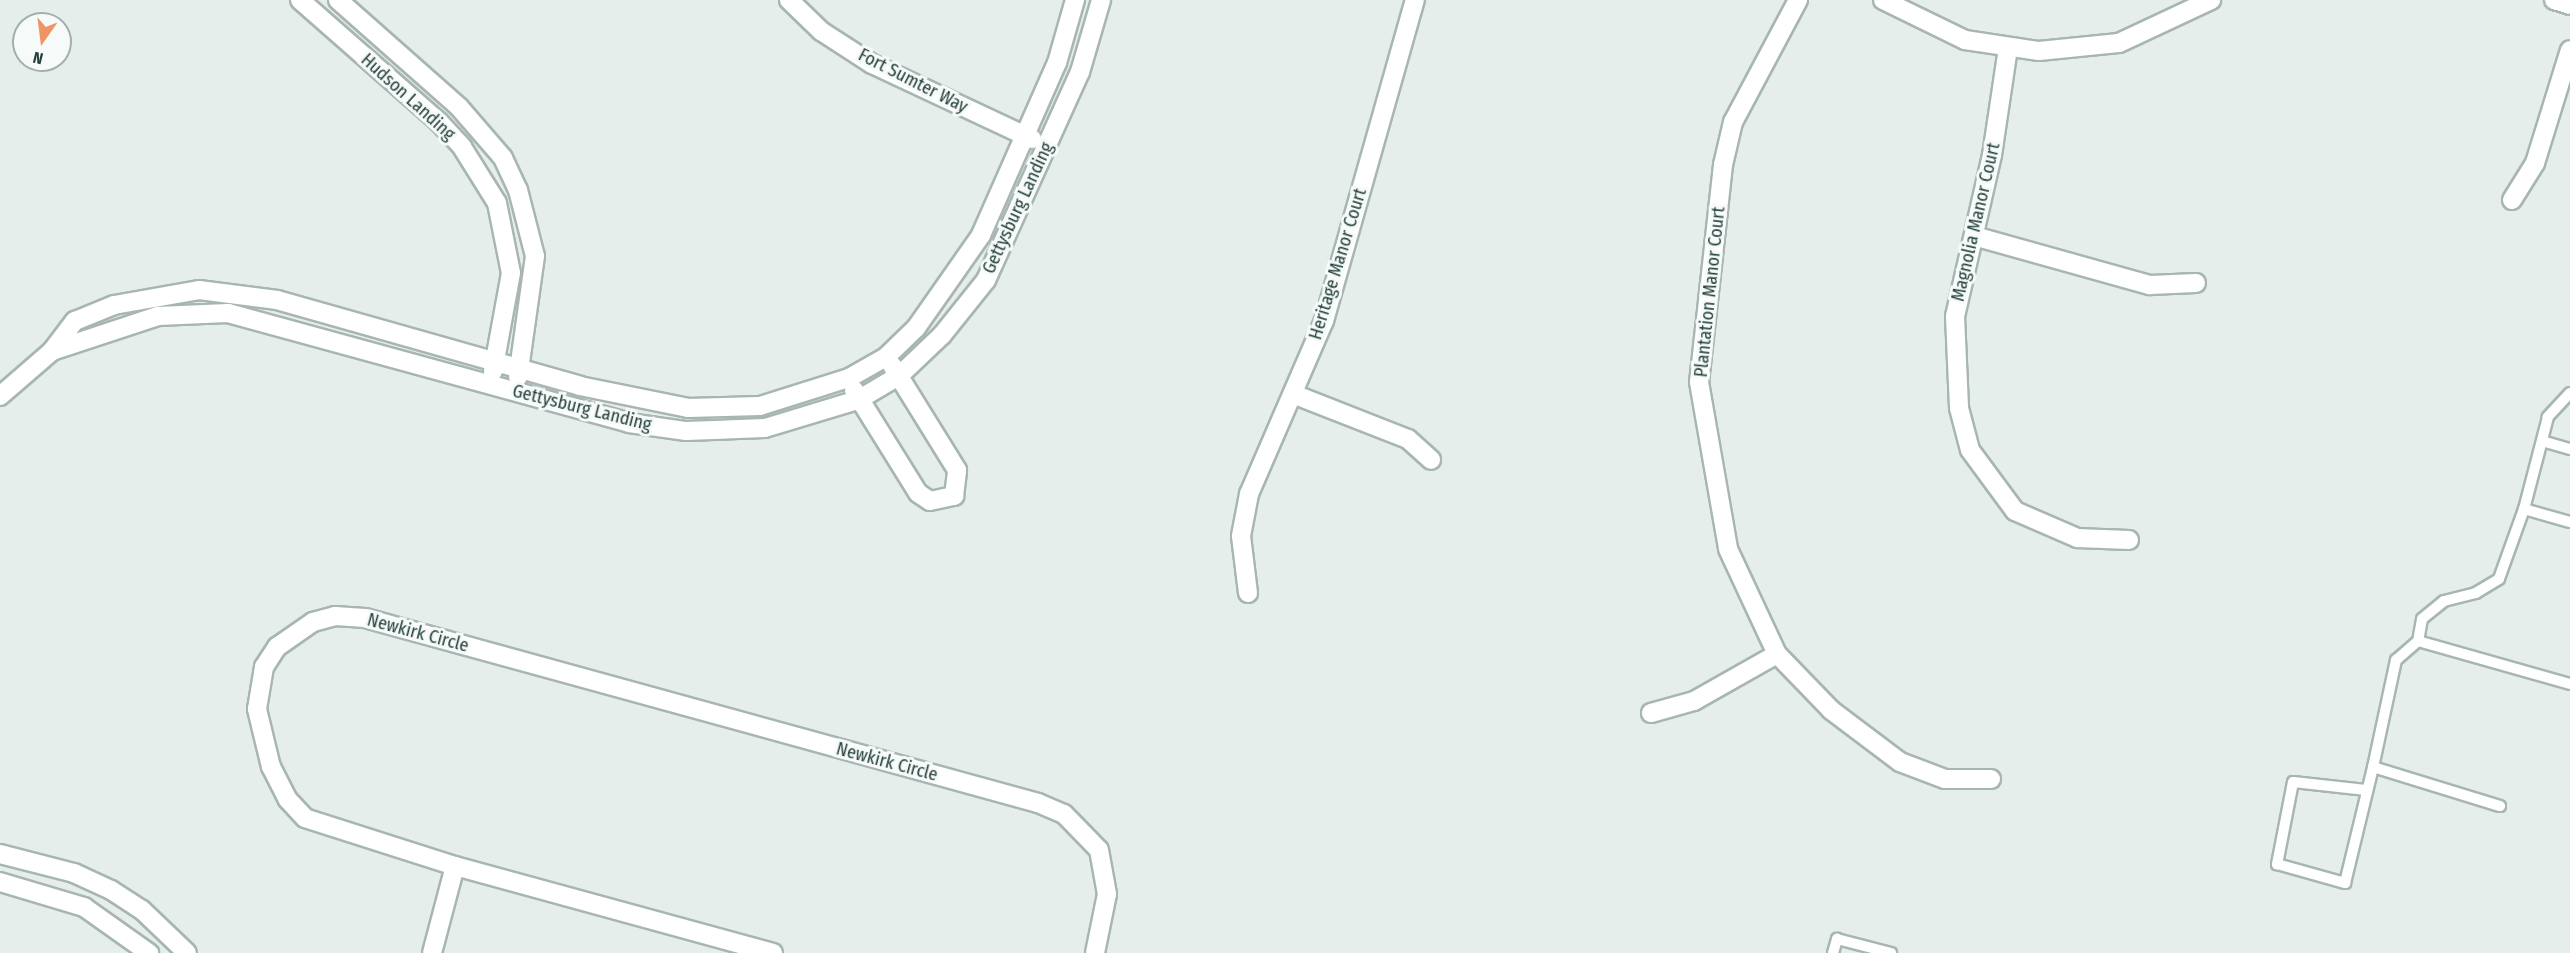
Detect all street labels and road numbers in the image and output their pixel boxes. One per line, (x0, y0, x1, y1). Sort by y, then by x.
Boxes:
street label: Fort Sumter Way (855, 44, 971, 118)
street label: Hudson Landing (357, 49, 459, 145)
street label: Gettysburg Landing (978, 139, 1058, 277)
street label: Magnolia Manor Court (1947, 141, 2005, 303)
street label: Heritage Manor Court (1305, 186, 1371, 342)
street label: Plantation Manor Court (1690, 206, 1730, 378)
street label: Gettysburg Landing (510, 380, 654, 436)
street label: Newkirk Circle (365, 609, 471, 657)
street label: Newkirk Circle (834, 738, 940, 786)

